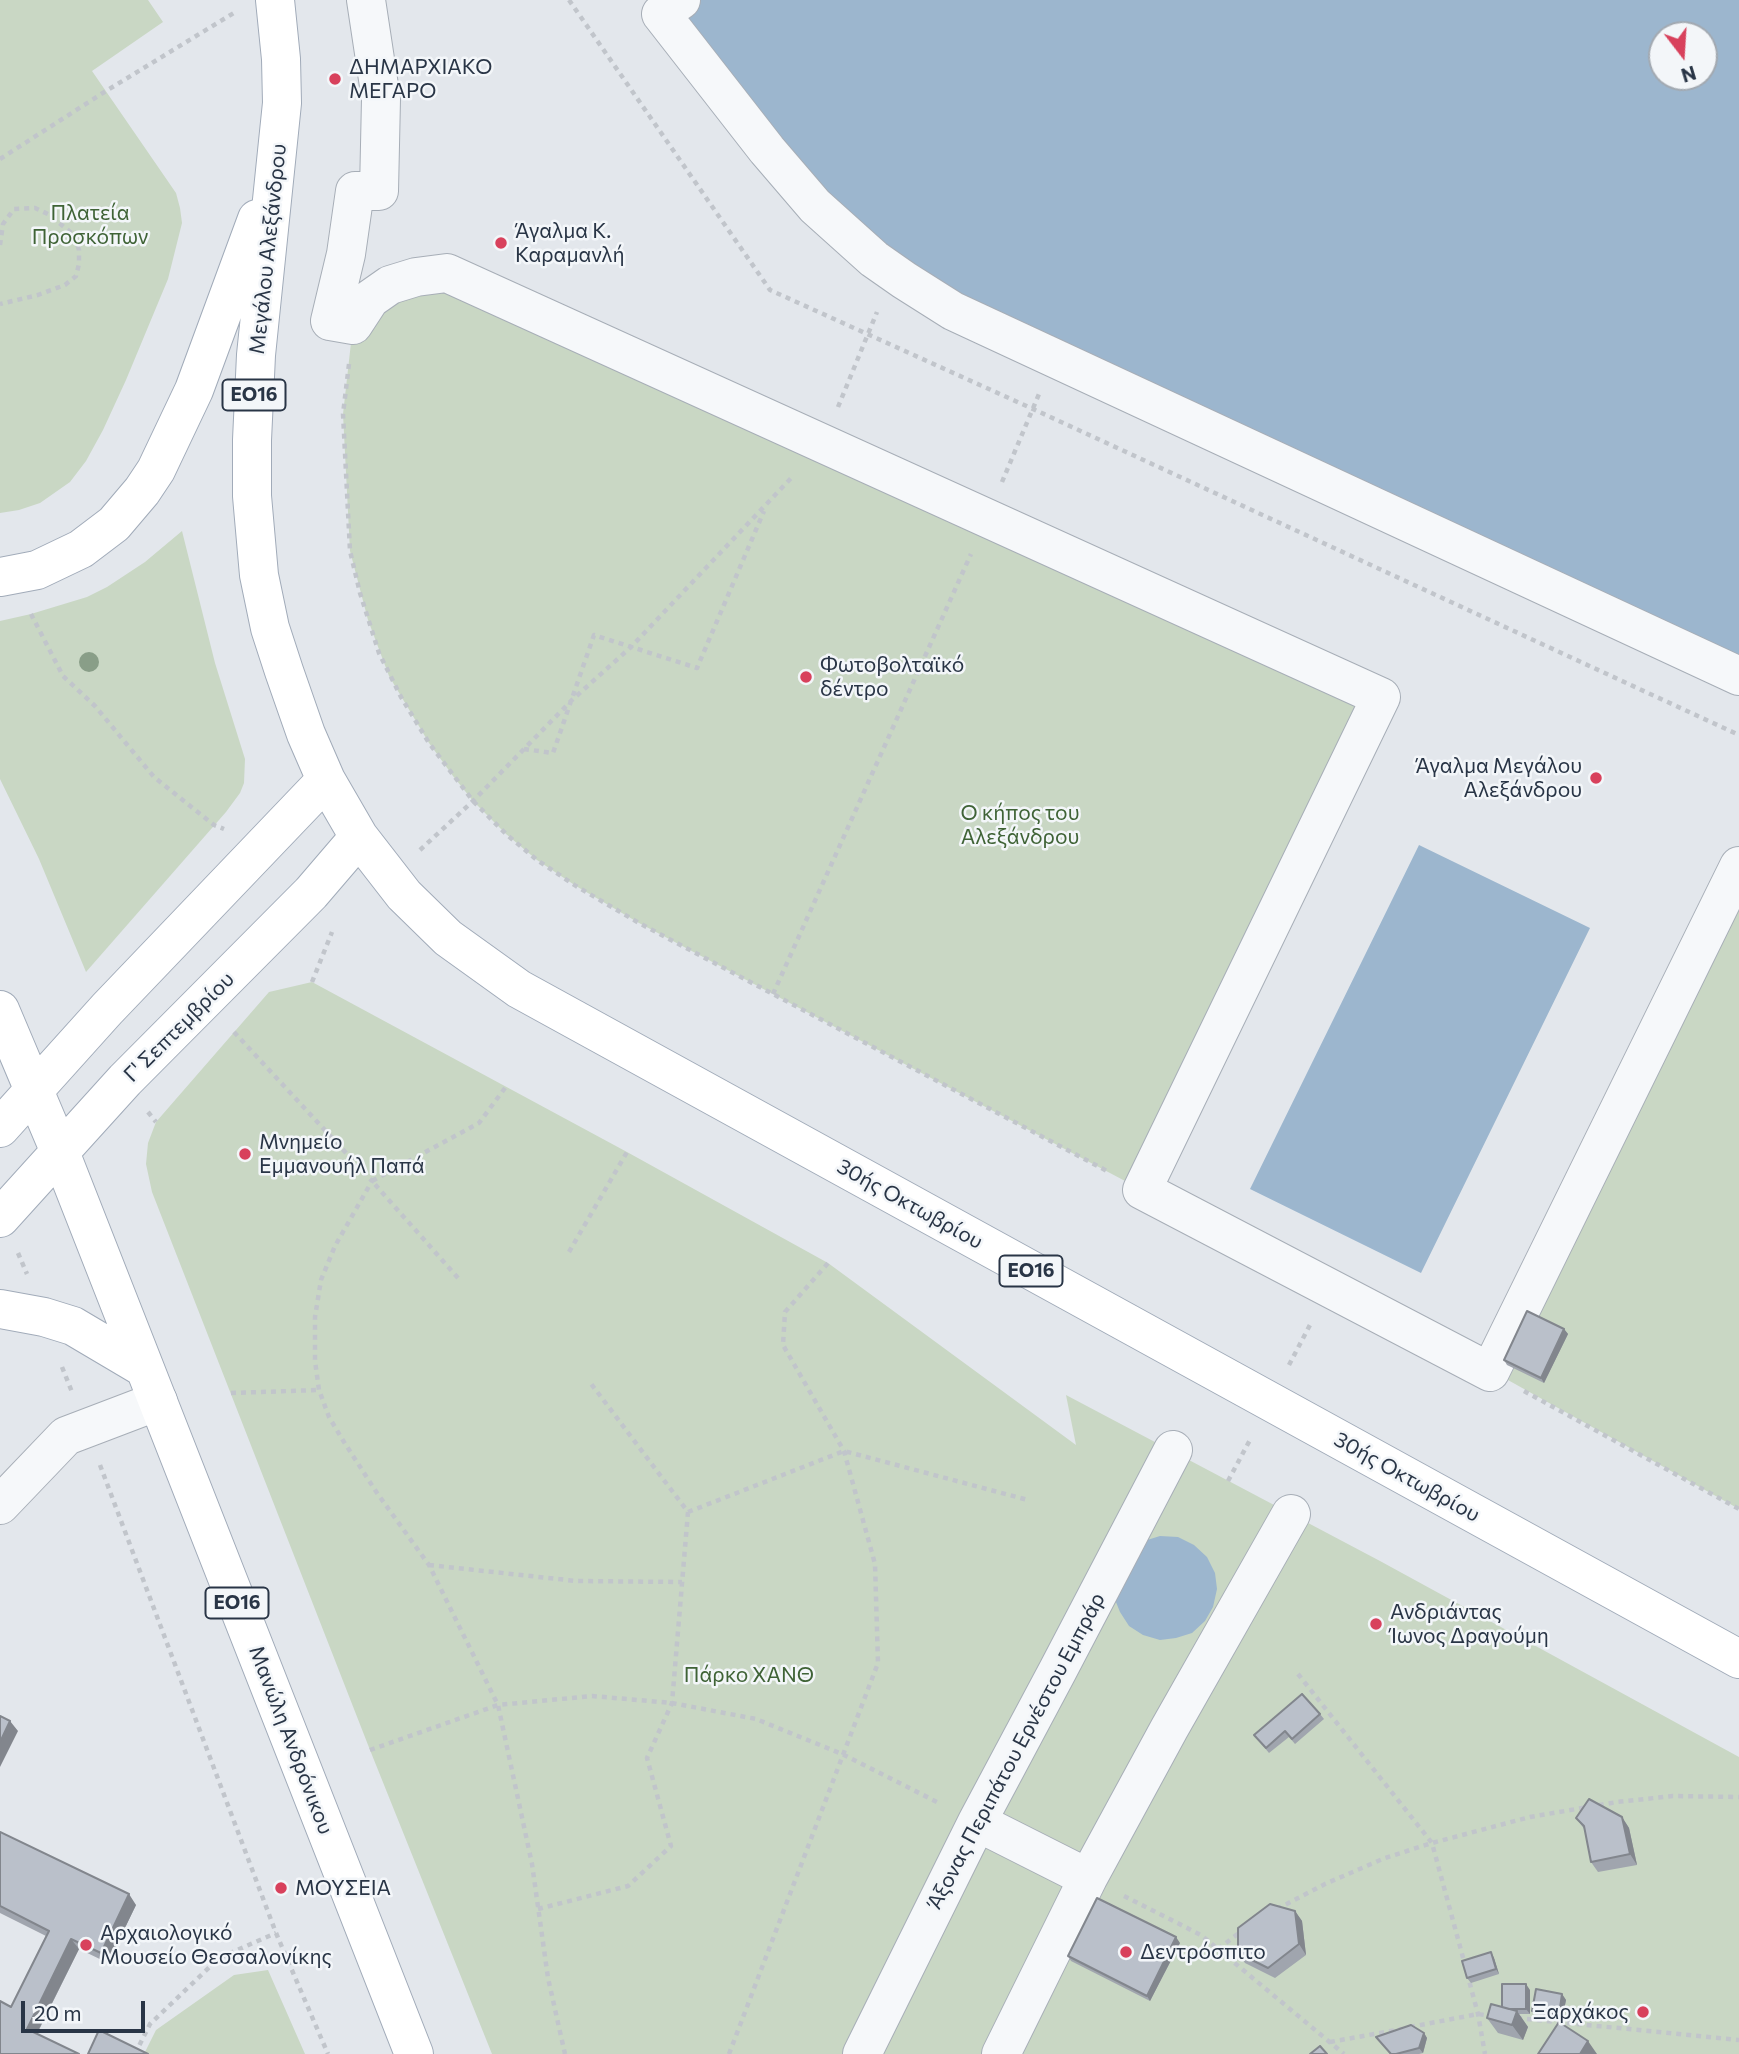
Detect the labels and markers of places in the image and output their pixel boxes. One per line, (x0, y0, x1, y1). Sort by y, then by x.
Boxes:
place label: ΔΗΜΑΡΧΙΑΚΟ ΜΕΓΑΡΟ (349, 54, 492, 104)
marker: ΔΗΜΑΡΧΙΑΚΟ ΜΕΓΑΡΟ (327, 71, 343, 87)
place label: Άγαλμα Κ. Καραμανλή (515, 218, 624, 268)
marker: Άγαλμα Κ. Καραμανλή (493, 235, 509, 251)
place label: Φωτοβολταϊκό δέντρο (820, 652, 964, 702)
marker: Φωτοβολταϊκό δέντρο (798, 669, 814, 685)
place label: Άγαλμα Μεγάλου Αλεξάνδρου (1416, 753, 1582, 803)
marker: Άγαλμα Μεγάλου Αλεξάνδρου (1588, 770, 1604, 786)
place label: Μνημείο Εμμανουήλ Παπά (259, 1129, 425, 1179)
marker: Μνημείο Εμμανουήλ Παπά (237, 1146, 253, 1162)
place label: Ανδριάντας Ίωνος Δραγούμη (1390, 1599, 1549, 1649)
marker: Ανδριάντας Ίωνος Δραγούμη (1368, 1616, 1384, 1632)
place label: ΜΟΥΣΕΙΑ (295, 1875, 391, 1901)
marker: ΜΟΥΣΕΙΑ (273, 1880, 289, 1896)
place label: Αρχαιολογικό Μουσείο Θεσσαλονίκης (100, 1920, 332, 1970)
marker: Αρχαιολογικό Μουσείο Θεσσαλονίκης (78, 1937, 94, 1953)
place label: Δεντρόσπιτο (1140, 1939, 1266, 1965)
marker: Δεντρόσπιτο (1118, 1944, 1134, 1960)
place label: Ξαρχάκος (1533, 1999, 1629, 2025)
marker: Ξαρχάκος (1635, 2004, 1651, 2020)

